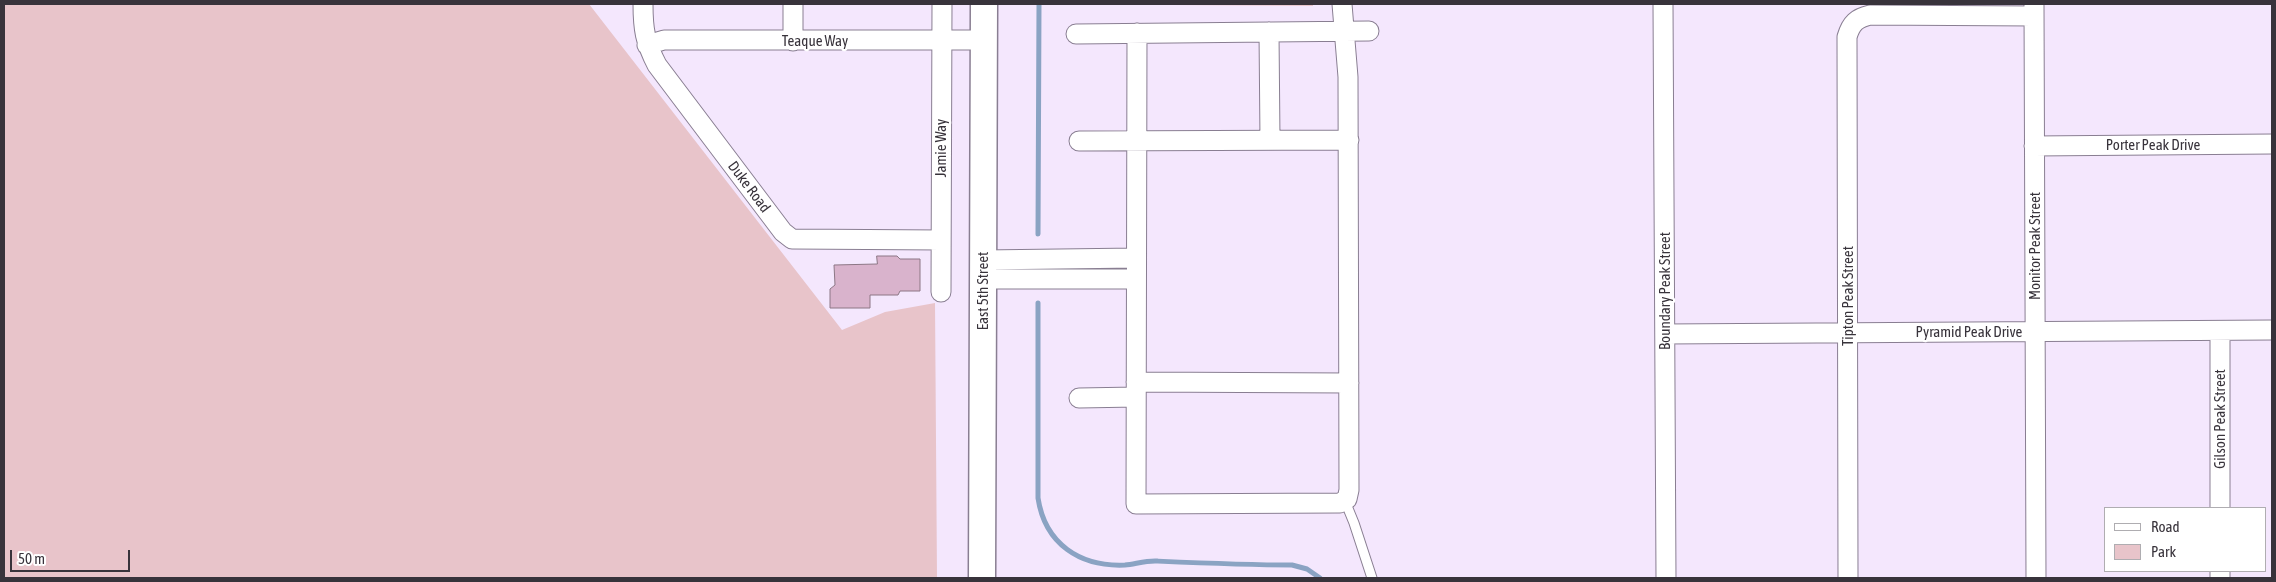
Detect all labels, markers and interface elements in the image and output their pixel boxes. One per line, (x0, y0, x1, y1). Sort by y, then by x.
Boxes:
street label: Teaque Way (782, 32, 848, 50)
street label: Jamie Way (932, 119, 950, 177)
street label: Porter Peak Drive (2106, 136, 2200, 154)
street label: Duke Road (724, 158, 774, 216)
street label: Monitor Peak Street (2026, 192, 2044, 300)
street label: Boundary Peak Street (1656, 232, 1674, 350)
street label: Tipton Peak Street (1839, 246, 1857, 346)
street label: East 5th Street (974, 252, 992, 330)
street label: Pyramid Peak Drive (1916, 323, 2022, 341)
street label: Gilson Peak Street (2211, 369, 2229, 469)
legend (2104, 507, 2266, 572)
text: Road (2151, 518, 2180, 535)
scale bar (12, 540, 132, 572)
text: Park (2151, 543, 2176, 560)
text: 50 m (18, 550, 45, 567)

